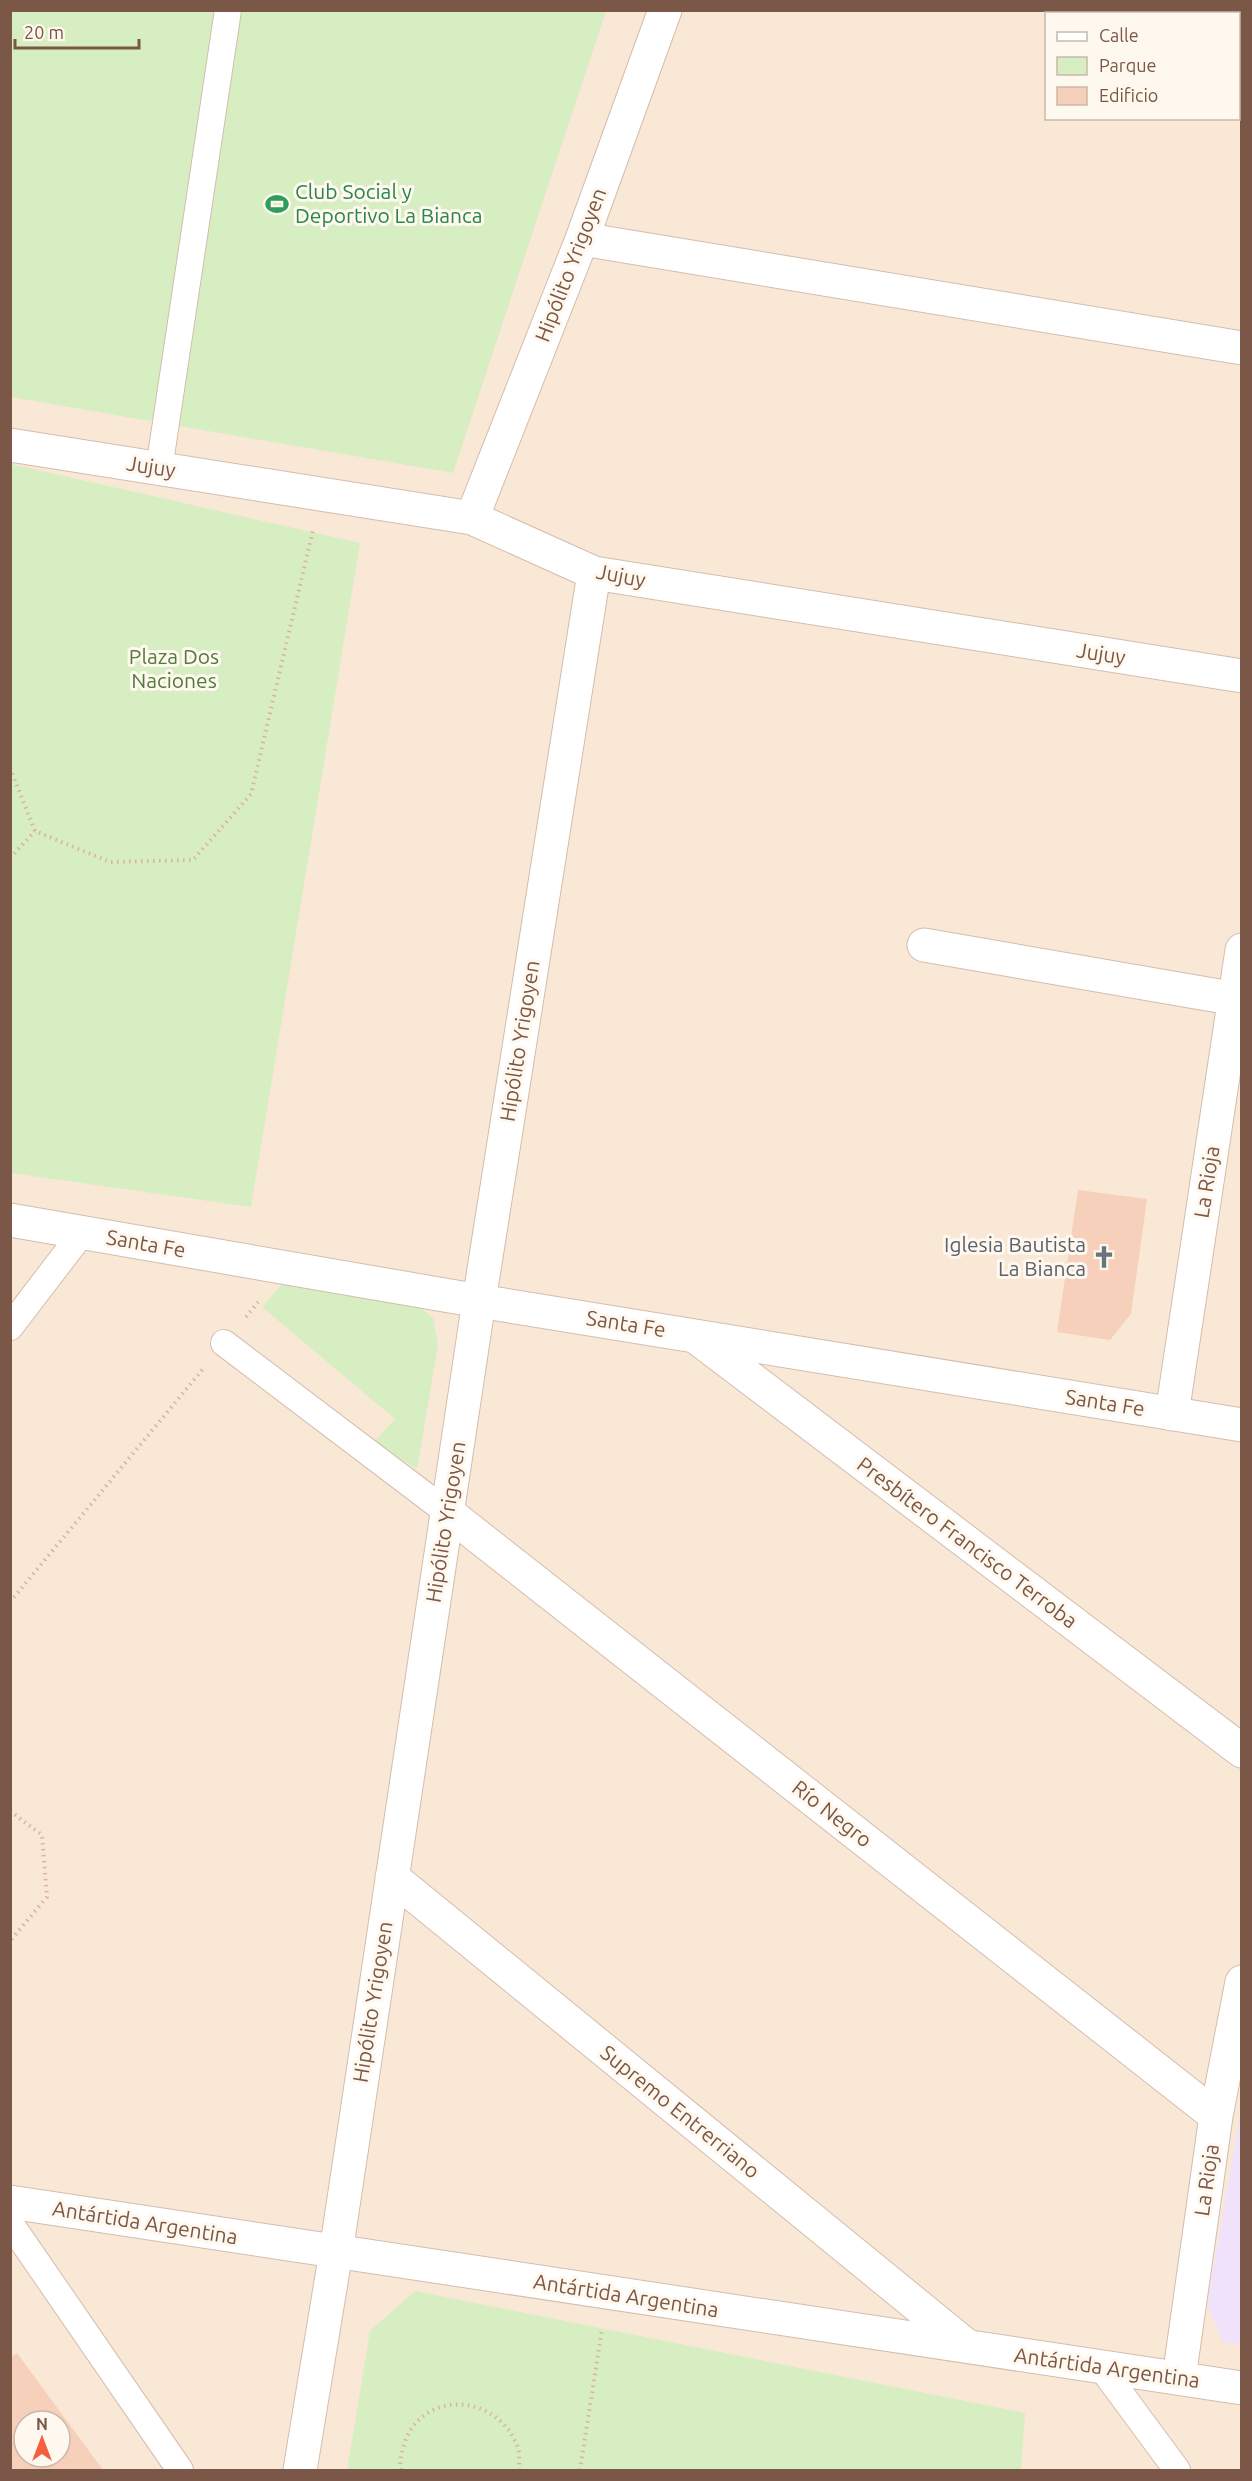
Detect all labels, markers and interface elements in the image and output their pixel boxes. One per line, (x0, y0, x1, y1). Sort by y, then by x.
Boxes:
scale bar (15, 12, 140, 50)
legend (1045, 12, 1240, 120)
text: 20 m (24, 22, 64, 42)
text: Calle (1099, 25, 1139, 45)
text: Parque (1099, 55, 1156, 75)
text: Edificio (1099, 85, 1158, 105)
place label: Club Social y Deportivo La Bianca (295, 179, 483, 227)
street label: Hipólito Yrigoyen (530, 184, 610, 345)
sports icon: Club Social y Deportivo La Bianca (264, 191, 290, 217)
street label: Jujuy (125, 450, 177, 482)
street label: Jujuy (595, 559, 648, 592)
street label: Jujuy (1075, 637, 1127, 669)
park label: Plaza Dos Naciones (129, 644, 219, 692)
street label: Hipólito Yrigoyen (494, 959, 544, 1123)
street label: La Rioja (1188, 1144, 1224, 1220)
street label: Santa Fe (105, 1224, 188, 1262)
place label: Iglesia Bautista La Bianca (944, 1232, 1086, 1280)
church icon: Iglesia Bautista La Bianca (1091, 1244, 1117, 1270)
street label: Santa Fe (585, 1305, 668, 1341)
street label: Santa Fe (1064, 1384, 1147, 1420)
street label: Hipólito Yrigoyen (420, 1440, 470, 1604)
street label: Presbítero Francisco Terroba (853, 1452, 1082, 1633)
street label: Río Negro (788, 1775, 877, 1852)
street label: Hipólito Yrigoyen (347, 1920, 397, 2084)
street label: Supremo Entrerriano (596, 2040, 765, 2183)
street label: La Rioja (1189, 2142, 1223, 2218)
street label: Antártida Argentina (51, 2196, 240, 2249)
street label: Antártida Argentina (532, 2269, 721, 2322)
street label: Antártida Argentina (1013, 2342, 1202, 2392)
north arrow (12, 2409, 72, 2469)
text: N (36, 2415, 48, 2433)

